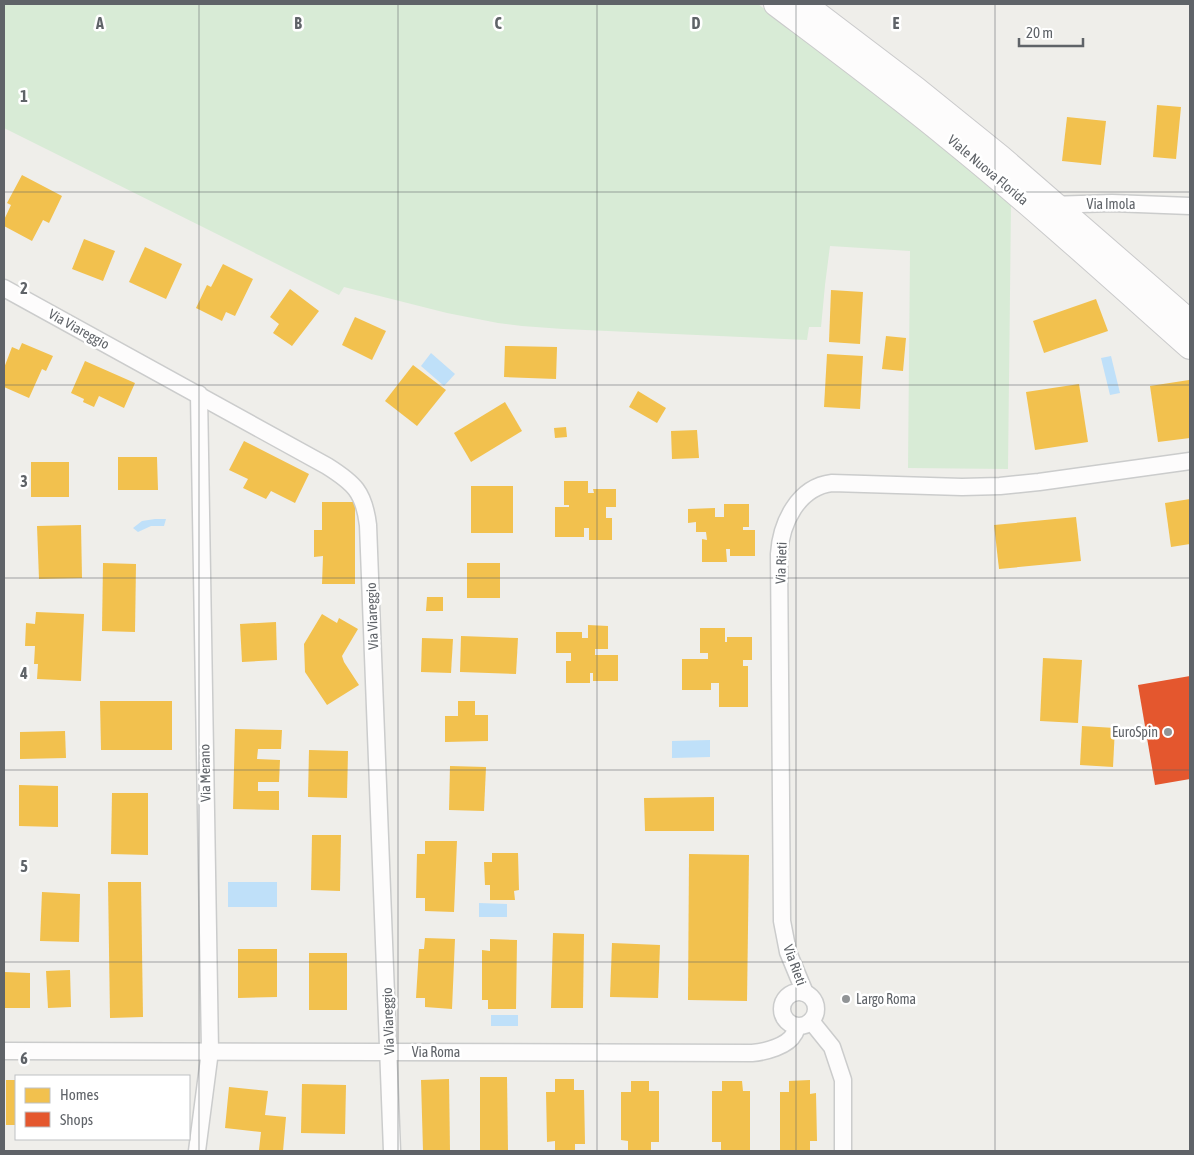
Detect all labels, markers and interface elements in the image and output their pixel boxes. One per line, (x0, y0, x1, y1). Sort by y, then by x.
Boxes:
text: A (95, 14, 104, 32)
text: B (294, 14, 302, 32)
text: C (494, 14, 502, 32)
text: D (692, 14, 701, 32)
text: E (893, 14, 900, 32)
scale bar (1019, 15, 1083, 47)
text: 20 m (1026, 24, 1053, 41)
text: 1 (20, 87, 28, 105)
street label: Viale Nuova Florida (944, 132, 1032, 208)
street label: Via Imola (1087, 196, 1135, 212)
text: 2 (20, 279, 28, 297)
street label: Via Viareggio (46, 306, 112, 352)
text: 3 (20, 472, 28, 490)
street label: Via Rieti (772, 542, 790, 584)
street label: Via Viareggio (363, 582, 381, 650)
text: 4 (19, 664, 28, 682)
place label: EuroSpin (1112, 724, 1158, 740)
marker: EuroSpin (1162, 726, 1174, 738)
street label: Via Merano (196, 744, 214, 802)
text: 5 (20, 857, 28, 875)
street label: Via Rieti (780, 942, 810, 988)
street label: Via Viareggio (379, 987, 397, 1055)
place label: Largo Roma (856, 991, 916, 1007)
marker: Largo Roma (840, 993, 852, 1005)
street label: Via Roma (412, 1044, 460, 1060)
text: 6 (20, 1049, 28, 1067)
legend (15, 1075, 190, 1140)
text: Homes (60, 1086, 99, 1103)
text: Shops (60, 1111, 93, 1128)

